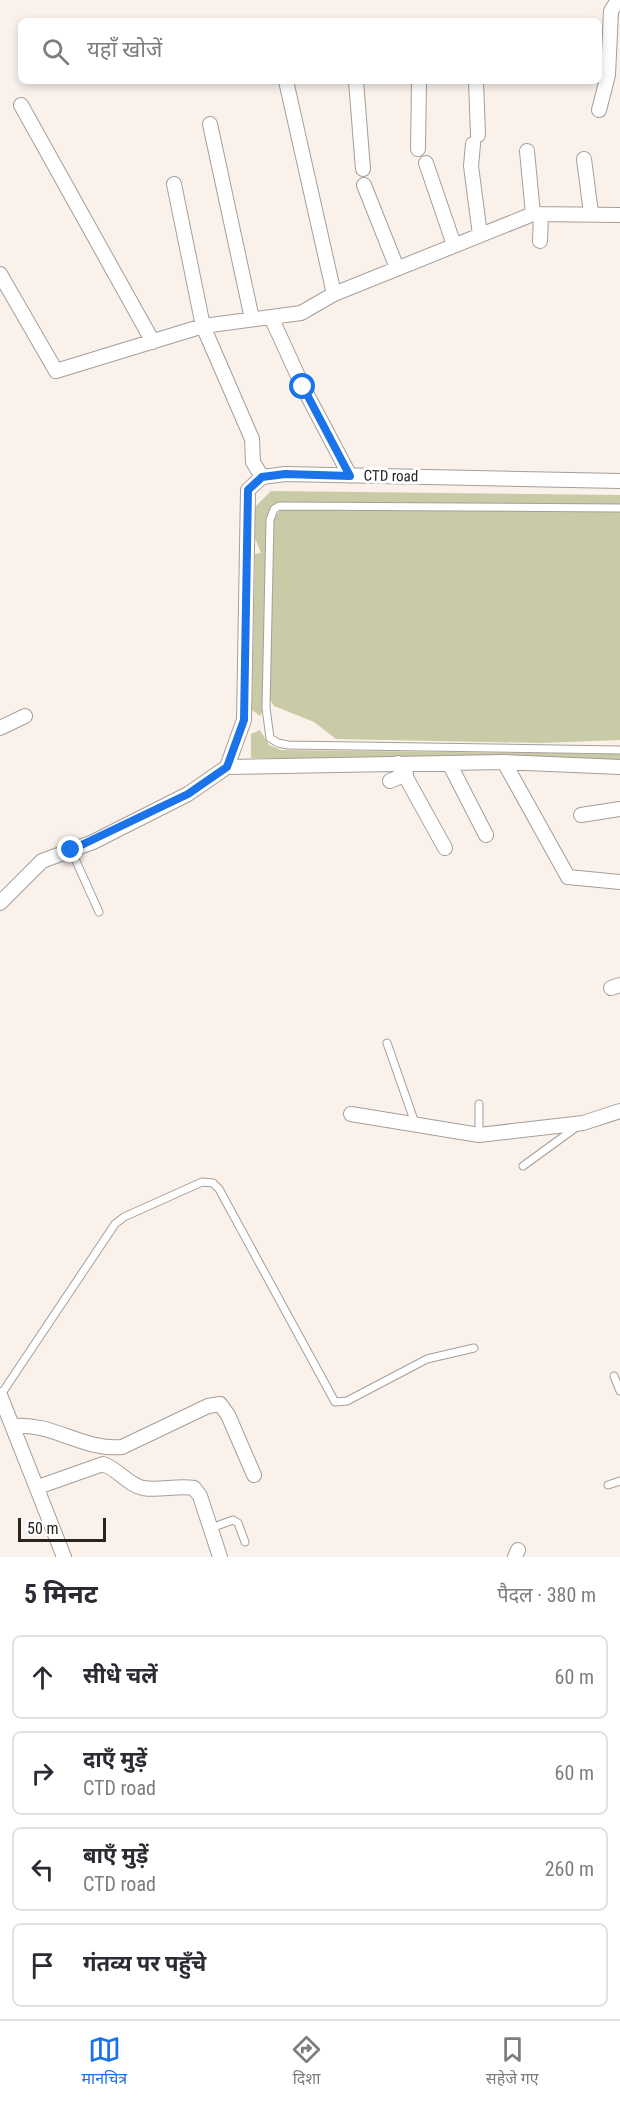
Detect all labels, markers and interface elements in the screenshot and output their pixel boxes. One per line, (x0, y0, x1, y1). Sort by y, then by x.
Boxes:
search box (18, 18, 602, 84)
icon: search (39, 35, 72, 68)
text: यहाँ खोजें (87, 37, 162, 62)
route start (289, 373, 315, 399)
street label: CTD road (364, 467, 418, 485)
route end (57, 836, 83, 862)
scale bar (18, 1515, 106, 1542)
text: 50 m (27, 1519, 59, 1538)
text: 5 मिनट (24, 1579, 98, 1609)
text: पैदल · 380 m (497, 1583, 596, 1607)
icon: ahead (26, 1661, 59, 1694)
text: सीधे चलें (83, 1663, 157, 1688)
text: 60 m (555, 1665, 594, 1689)
text: दाएँ मुड़ें (83, 1747, 147, 1772)
icon: right (26, 1757, 59, 1790)
text: 60 m (555, 1761, 594, 1785)
text: CTD road (83, 1776, 156, 1800)
text: बाएँ मुड़ें (83, 1843, 148, 1868)
icon: left (26, 1853, 59, 1886)
text: 260 m (545, 1857, 594, 1881)
text: CTD road (83, 1872, 156, 1896)
icon: arrive (26, 1949, 59, 1982)
text: गंतव्य पर पहुँचे (83, 1951, 206, 1976)
tab: मानचित्र (81, 2033, 127, 2091)
tab: दिशा (290, 2033, 323, 2091)
tab: सहेजे गए (486, 2033, 539, 2091)

